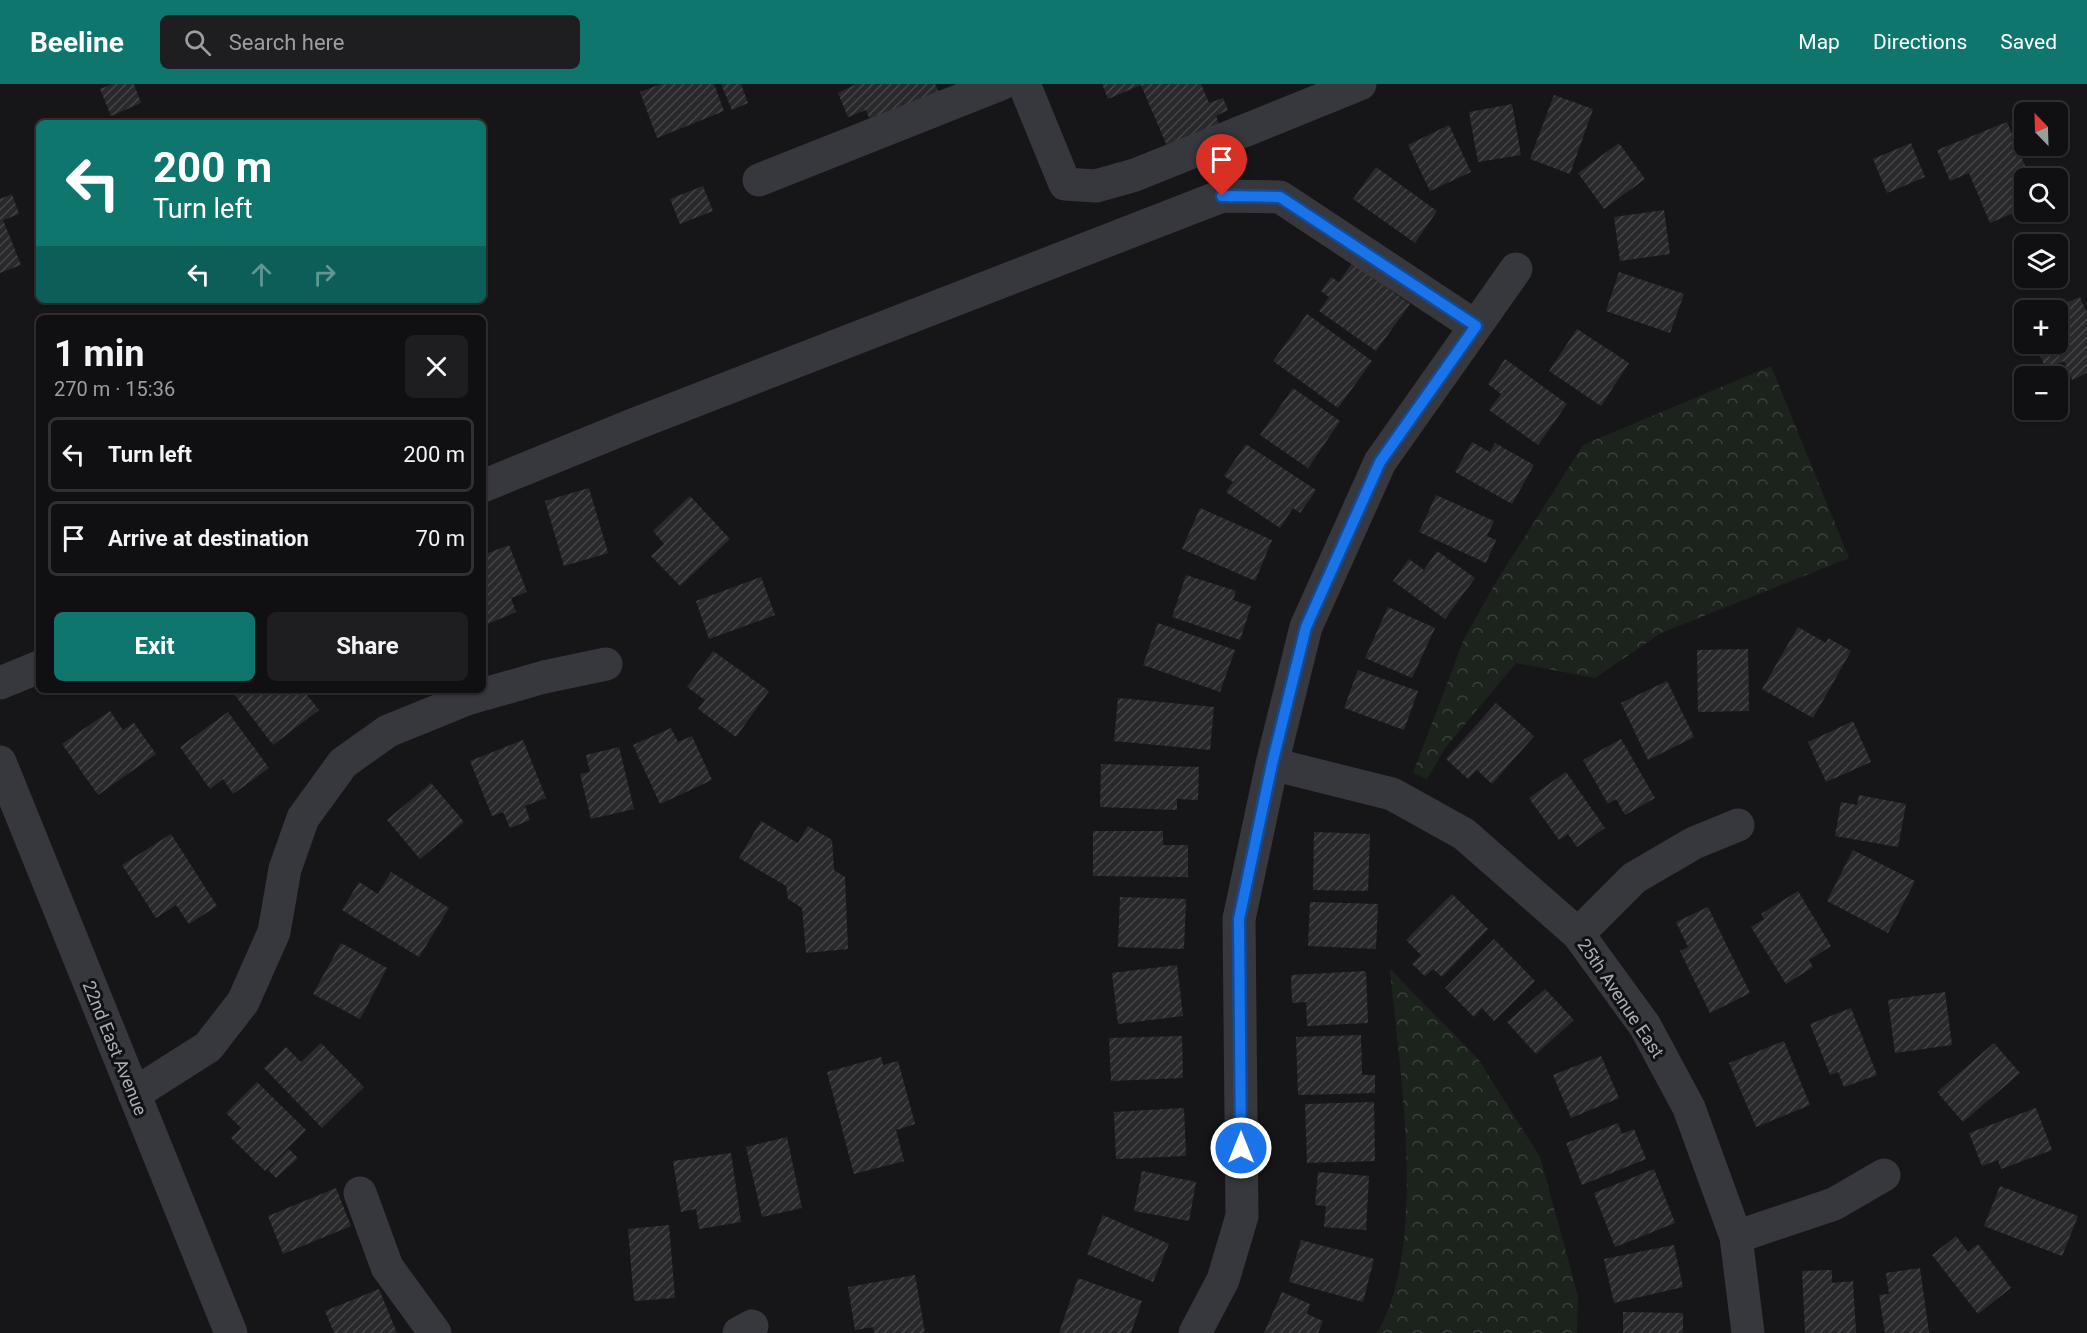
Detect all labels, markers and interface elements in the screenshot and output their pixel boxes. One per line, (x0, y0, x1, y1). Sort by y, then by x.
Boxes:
search box (160, 15, 580, 69)
text: Beeline (30, 26, 124, 59)
icon: search (181, 26, 214, 59)
text: Search here (229, 30, 345, 55)
text: Map (1798, 30, 1840, 54)
text: Directions (1873, 30, 1967, 54)
text: Saved (2000, 30, 2057, 54)
north arrow (2014, 102, 2068, 156)
map controls (2014, 102, 2068, 420)
pin (1196, 134, 1247, 196)
text: 200 m (153, 143, 272, 192)
icon: arrive (1205, 143, 1238, 176)
icon: left (54, 144, 132, 222)
button: search (2014, 168, 2068, 222)
text: Turn left (153, 193, 253, 225)
button: layers (2014, 234, 2068, 288)
icon: left (182, 258, 215, 291)
icon: ahead (245, 258, 278, 291)
icon: right (308, 258, 341, 291)
button: + (2014, 300, 2068, 354)
text: 1 min (54, 333, 145, 375)
button: close (405, 335, 468, 398)
button: − (2014, 366, 2068, 420)
text: 270 m · 15:36 (54, 377, 175, 401)
icon: left (57, 438, 90, 471)
text: Turn left (108, 442, 192, 467)
text: 200 m (403, 442, 465, 467)
icon: arrive (57, 522, 90, 555)
text: Arrive at destination (108, 526, 309, 551)
text: 70 m (416, 526, 465, 551)
button: Exit (54, 612, 255, 681)
button: Share (267, 612, 468, 681)
street label: 25th Avenue East (1573, 934, 1669, 1062)
street label: 22nd East Avenue (78, 978, 152, 1118)
position arrow (1209, 1116, 1273, 1180)

